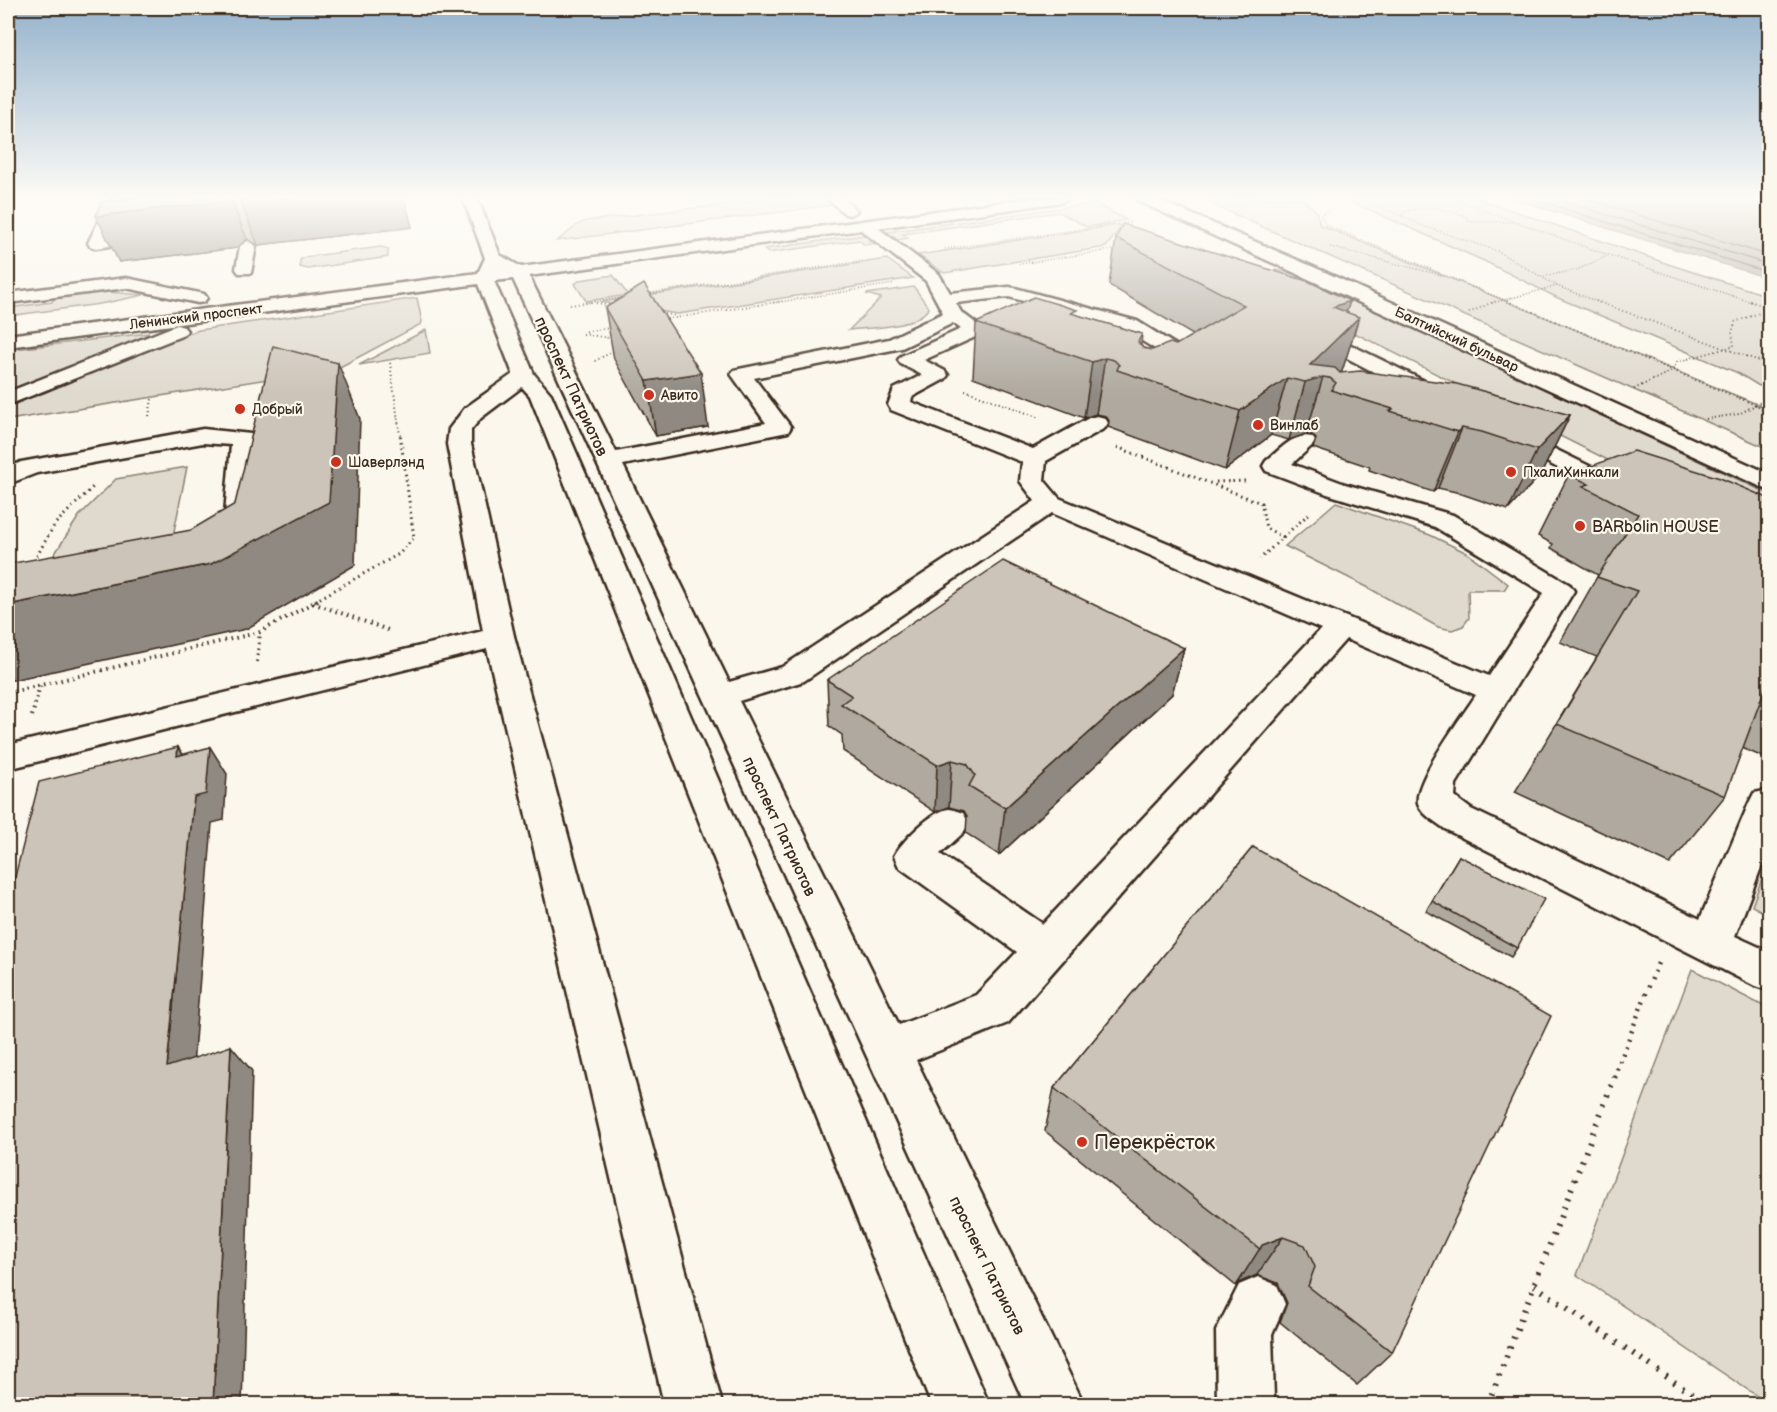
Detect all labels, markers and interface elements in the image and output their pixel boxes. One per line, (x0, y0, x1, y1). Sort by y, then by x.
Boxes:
street label: Ленинский проспект (127, 300, 264, 333)
street label: Балтийский бульвар (1392, 303, 1521, 376)
street label: проспект Патриотов (530, 314, 612, 460)
place label: Авито (660, 387, 698, 404)
marker: Авито (642, 388, 656, 402)
place label: Добрый (252, 401, 303, 418)
marker: Добрый (233, 402, 247, 416)
place label: Винлаб (1270, 417, 1319, 434)
marker: Винлаб (1251, 418, 1265, 432)
place label: Шаверлэнд (348, 454, 425, 471)
marker: Шаверлэнд (329, 455, 343, 469)
place label: ПхалиХинкали (1523, 464, 1619, 481)
marker: ПхалиХинкали (1504, 465, 1518, 479)
place label: BARbolin HOUSE (1592, 518, 1719, 537)
marker: BARbolin HOUSE (1573, 519, 1587, 533)
street label: проспект Патриотов (738, 754, 820, 900)
place label: Перекрёсток (1094, 1131, 1216, 1155)
marker: Перекрёсток (1075, 1135, 1089, 1149)
street label: проспект Патриотов (945, 1193, 1029, 1339)

